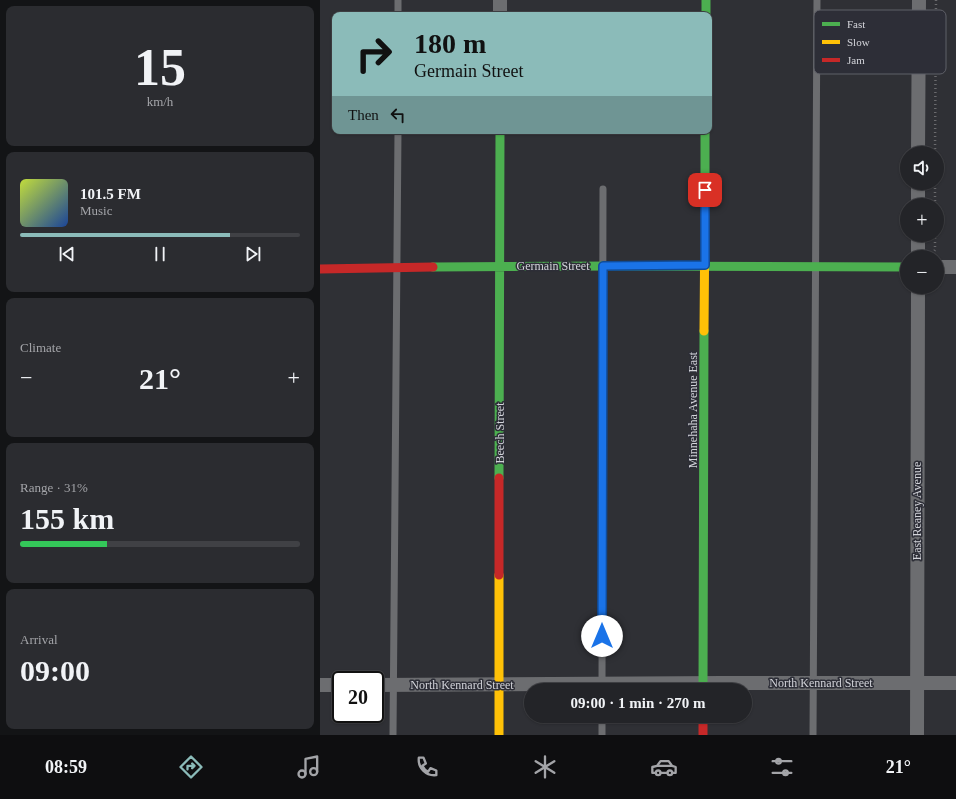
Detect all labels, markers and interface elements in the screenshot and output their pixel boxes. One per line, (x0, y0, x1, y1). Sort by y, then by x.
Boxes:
legend (814, 10, 946, 74)
text: Fast (847, 18, 865, 30)
icon: right (348, 28, 400, 80)
text: 180 m (414, 28, 486, 59)
text: Slow (847, 36, 870, 48)
text: 15 (134, 39, 186, 96)
text: Jam (847, 54, 865, 66)
text: Germain Street (414, 61, 523, 81)
text: km/h (147, 94, 173, 109)
icon: left (387, 104, 409, 126)
text: Then (348, 107, 379, 123)
map controls (900, 146, 944, 294)
button: sound (900, 146, 944, 190)
pin (688, 173, 722, 207)
icon: arrive (694, 179, 716, 201)
text: 101.5 FM (80, 186, 141, 202)
button: + (900, 198, 944, 242)
text: Music (80, 203, 113, 218)
icon: previous (56, 243, 78, 265)
icon: pause (149, 243, 171, 265)
icon: next (242, 243, 264, 265)
button: − (900, 250, 944, 294)
street label: Germain Street (517, 259, 590, 273)
text: Climate (20, 340, 61, 355)
street label: Minnehaha Avenue East (686, 351, 700, 468)
text: 21° (139, 362, 181, 395)
text: − (20, 365, 32, 390)
text: + (288, 365, 300, 390)
street label: Beech Street (493, 402, 507, 463)
street label: East Reaney Avenue (910, 462, 924, 560)
text: Range · 31% (20, 480, 88, 495)
text: 155 km (20, 502, 114, 535)
position arrow (581, 615, 623, 657)
text: Arrival (20, 632, 58, 647)
text: 09:00 (20, 654, 90, 687)
speed limit sign: 20 (332, 671, 384, 723)
street label: North Kennard Street (769, 676, 873, 690)
street label: North Kennard Street (410, 678, 514, 692)
text: 09:00 · 1 min · 270 m (571, 695, 706, 711)
icon: directions (177, 753, 205, 781)
icon: music (295, 753, 323, 781)
icon: phone (413, 753, 441, 781)
icon: climate (531, 753, 559, 781)
icon: car (650, 753, 678, 781)
icon: filters (768, 753, 796, 781)
text: 08:59 (45, 757, 87, 777)
text: 21° (886, 757, 911, 777)

